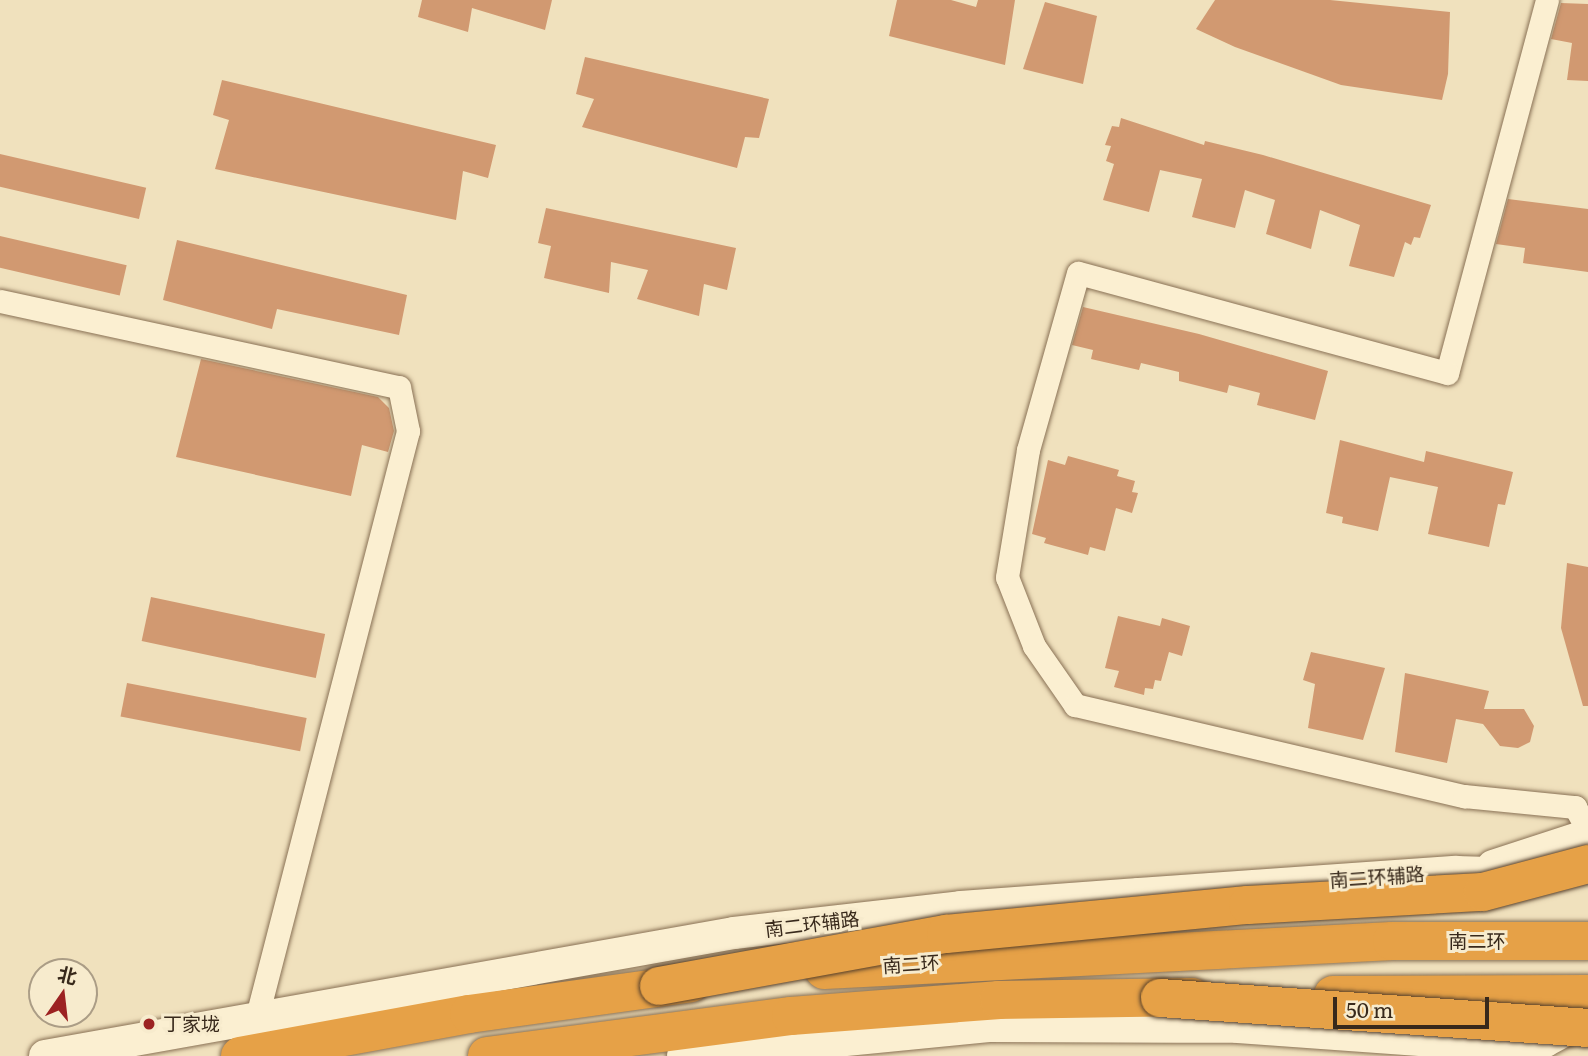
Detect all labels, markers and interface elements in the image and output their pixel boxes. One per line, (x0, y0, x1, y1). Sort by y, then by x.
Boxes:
street label: 南二环辅路 (1329, 862, 1425, 892)
street label: 南二环辅路 (763, 907, 861, 941)
street label: 南二环 (1449, 930, 1505, 952)
street label: 南二环 (882, 951, 940, 977)
north arrow (28, 958, 98, 1028)
text: 北 (55, 959, 80, 990)
scale bar (1336, 982, 1492, 1026)
text: 50 m (1346, 993, 1393, 1024)
place label: 丁家垅 (163, 1013, 220, 1035)
marker: 丁家垅 (141, 1016, 157, 1032)

